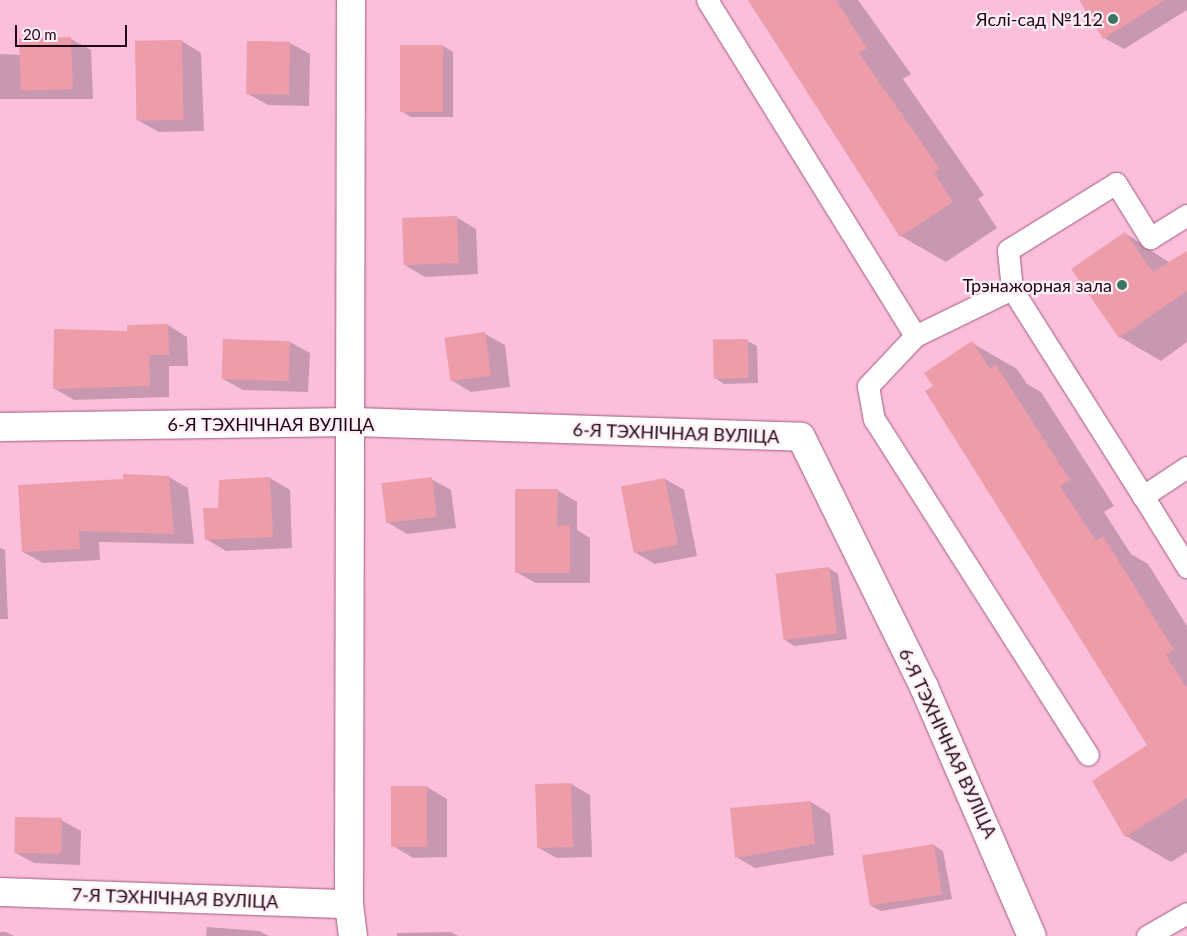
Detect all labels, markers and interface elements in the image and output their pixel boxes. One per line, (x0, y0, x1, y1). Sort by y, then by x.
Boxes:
place label: Яслі-сад №112 (976, 8, 1103, 30)
marker: Яслі-сад №112 (1107, 13, 1119, 25)
scale bar (18, 15, 130, 47)
text: 20 m (23, 25, 57, 43)
place label: Трэнажорная зала (962, 274, 1112, 296)
marker: Трэнажорная зала (1116, 279, 1128, 291)
street label: 6-Я ТЭХНІЧНАЯ ВУЛІЦА (168, 413, 374, 435)
street label: 6-Я ТЭХНІЧНАЯ ВУЛІЦА (572, 419, 780, 447)
street label: 6-Я ТЭХНІЧНАЯ ВУЛІЦА (895, 645, 1001, 841)
street label: 7-Я ТЭХНІЧНАЯ ВУЛІЦА (71, 884, 279, 912)

